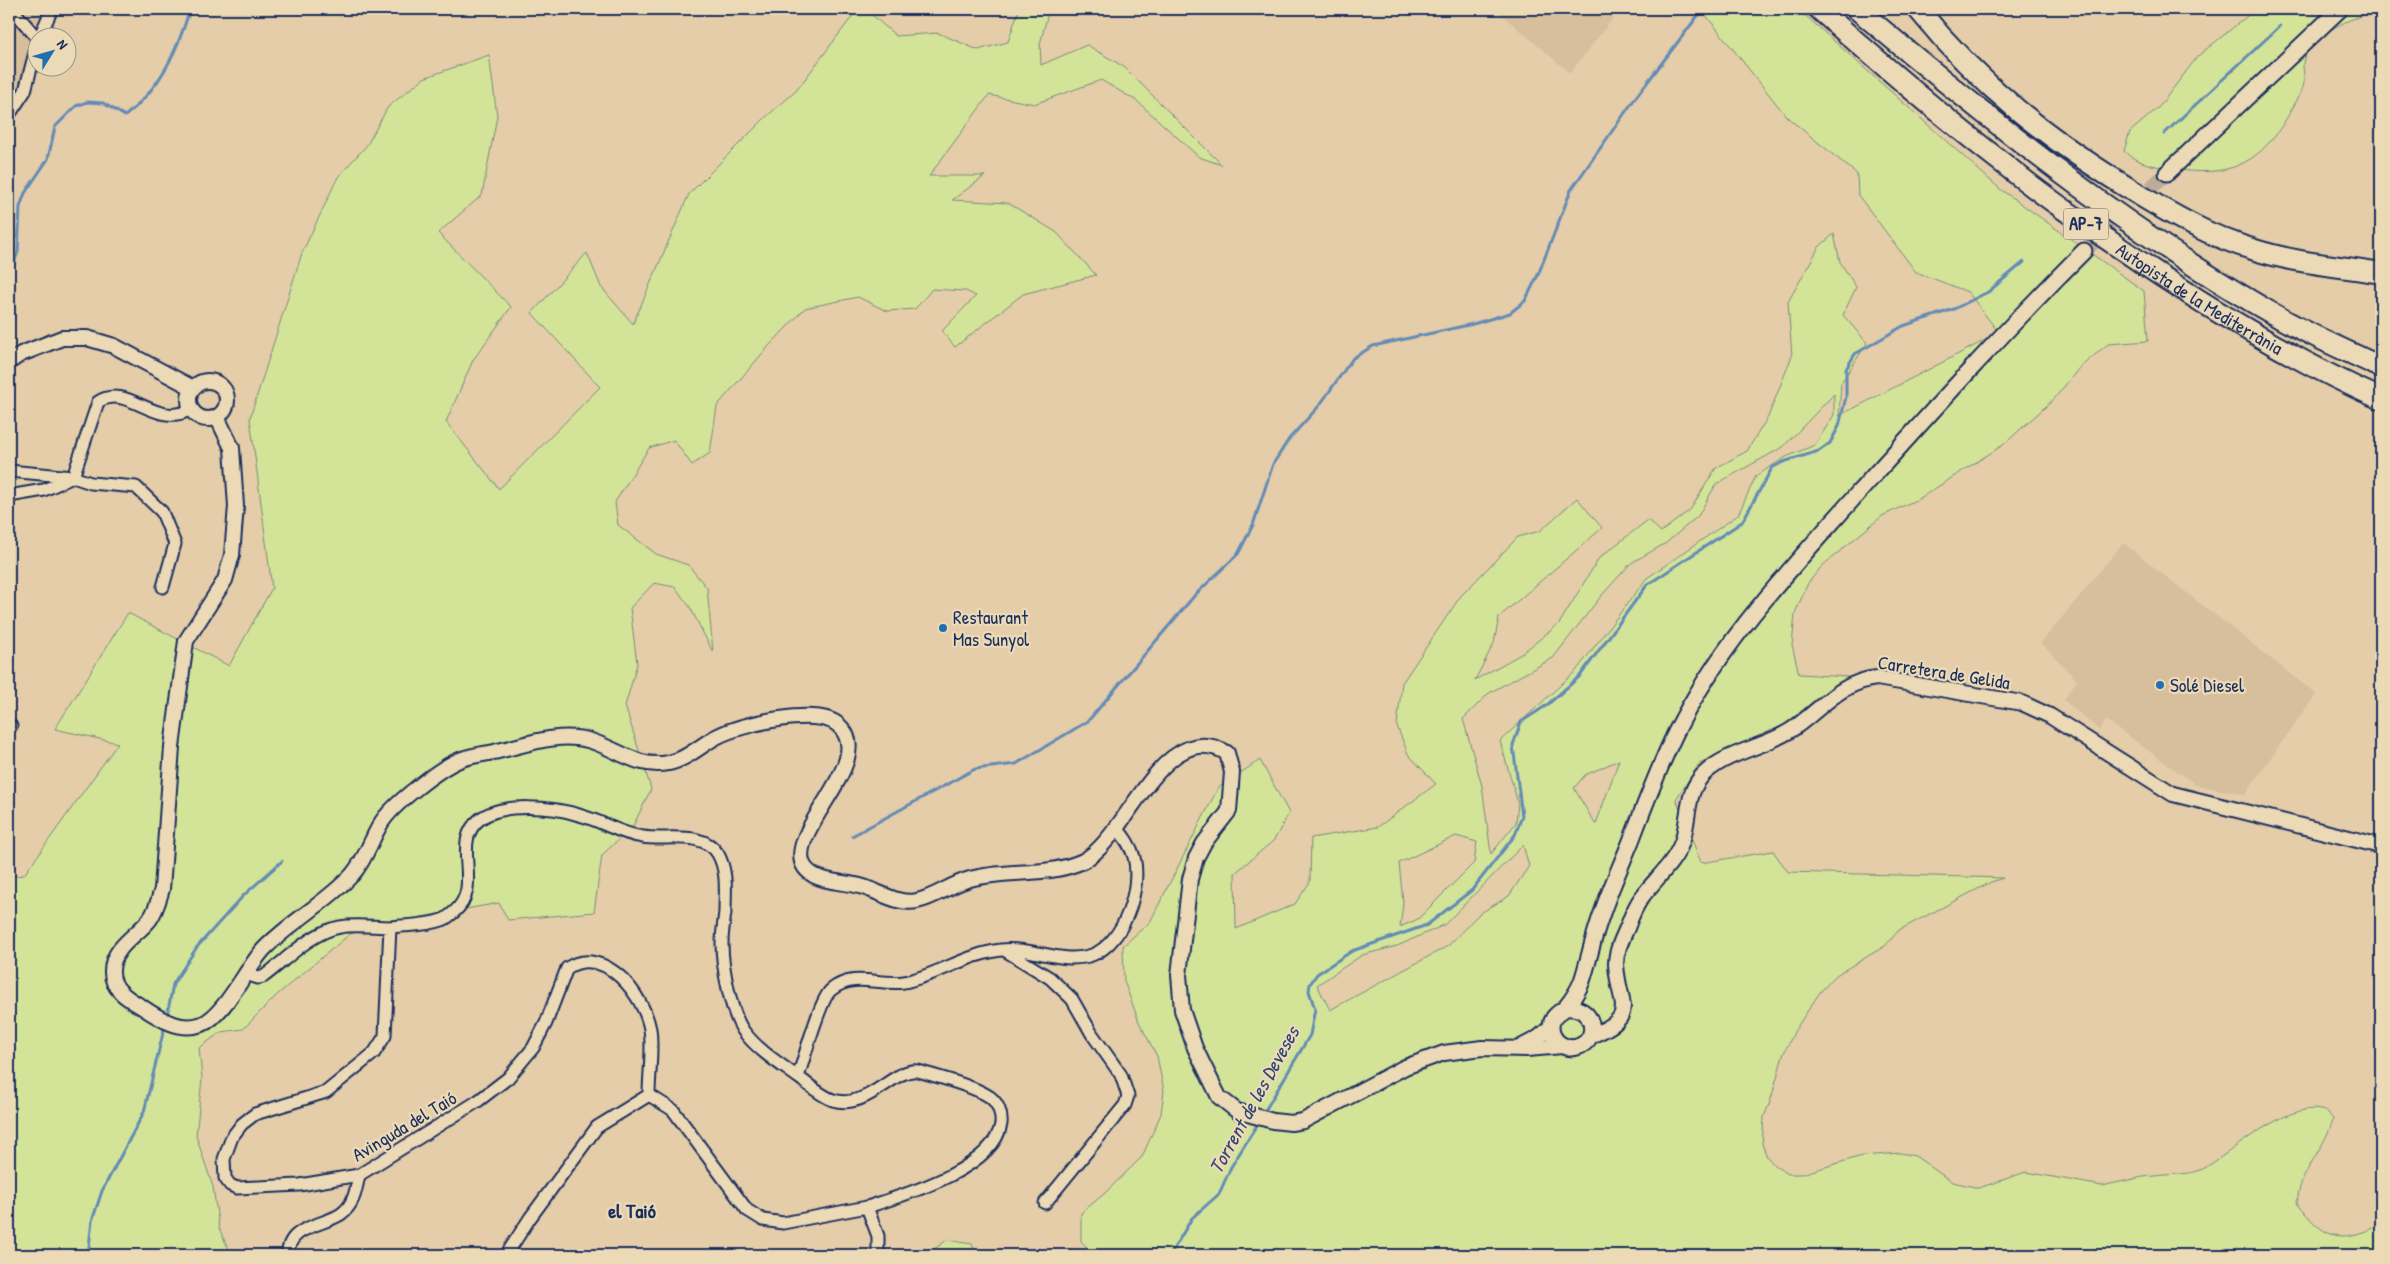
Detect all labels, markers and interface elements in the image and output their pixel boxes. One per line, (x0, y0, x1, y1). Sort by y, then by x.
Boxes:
north arrow (28, 28, 78, 78)
text: N (53, 35, 73, 53)
road number: AP-7 (2064, 208, 2108, 240)
street label: Autopista de la Mediterrània (2111, 236, 2288, 361)
place label: Restaurant Mas Sunyol (953, 604, 1030, 652)
marker: Restaurant Mas Sunyol (937, 622, 949, 634)
street label: Carretera de Gelida (1876, 649, 2012, 695)
place label: Solé Diesel (2170, 672, 2245, 698)
marker: Solé Diesel (2154, 679, 2166, 691)
water label: Torrent de les Deveses (1202, 1019, 1306, 1178)
street label: Avinguda del Taió (347, 1084, 461, 1167)
district label: el Taió (608, 1197, 656, 1224)

